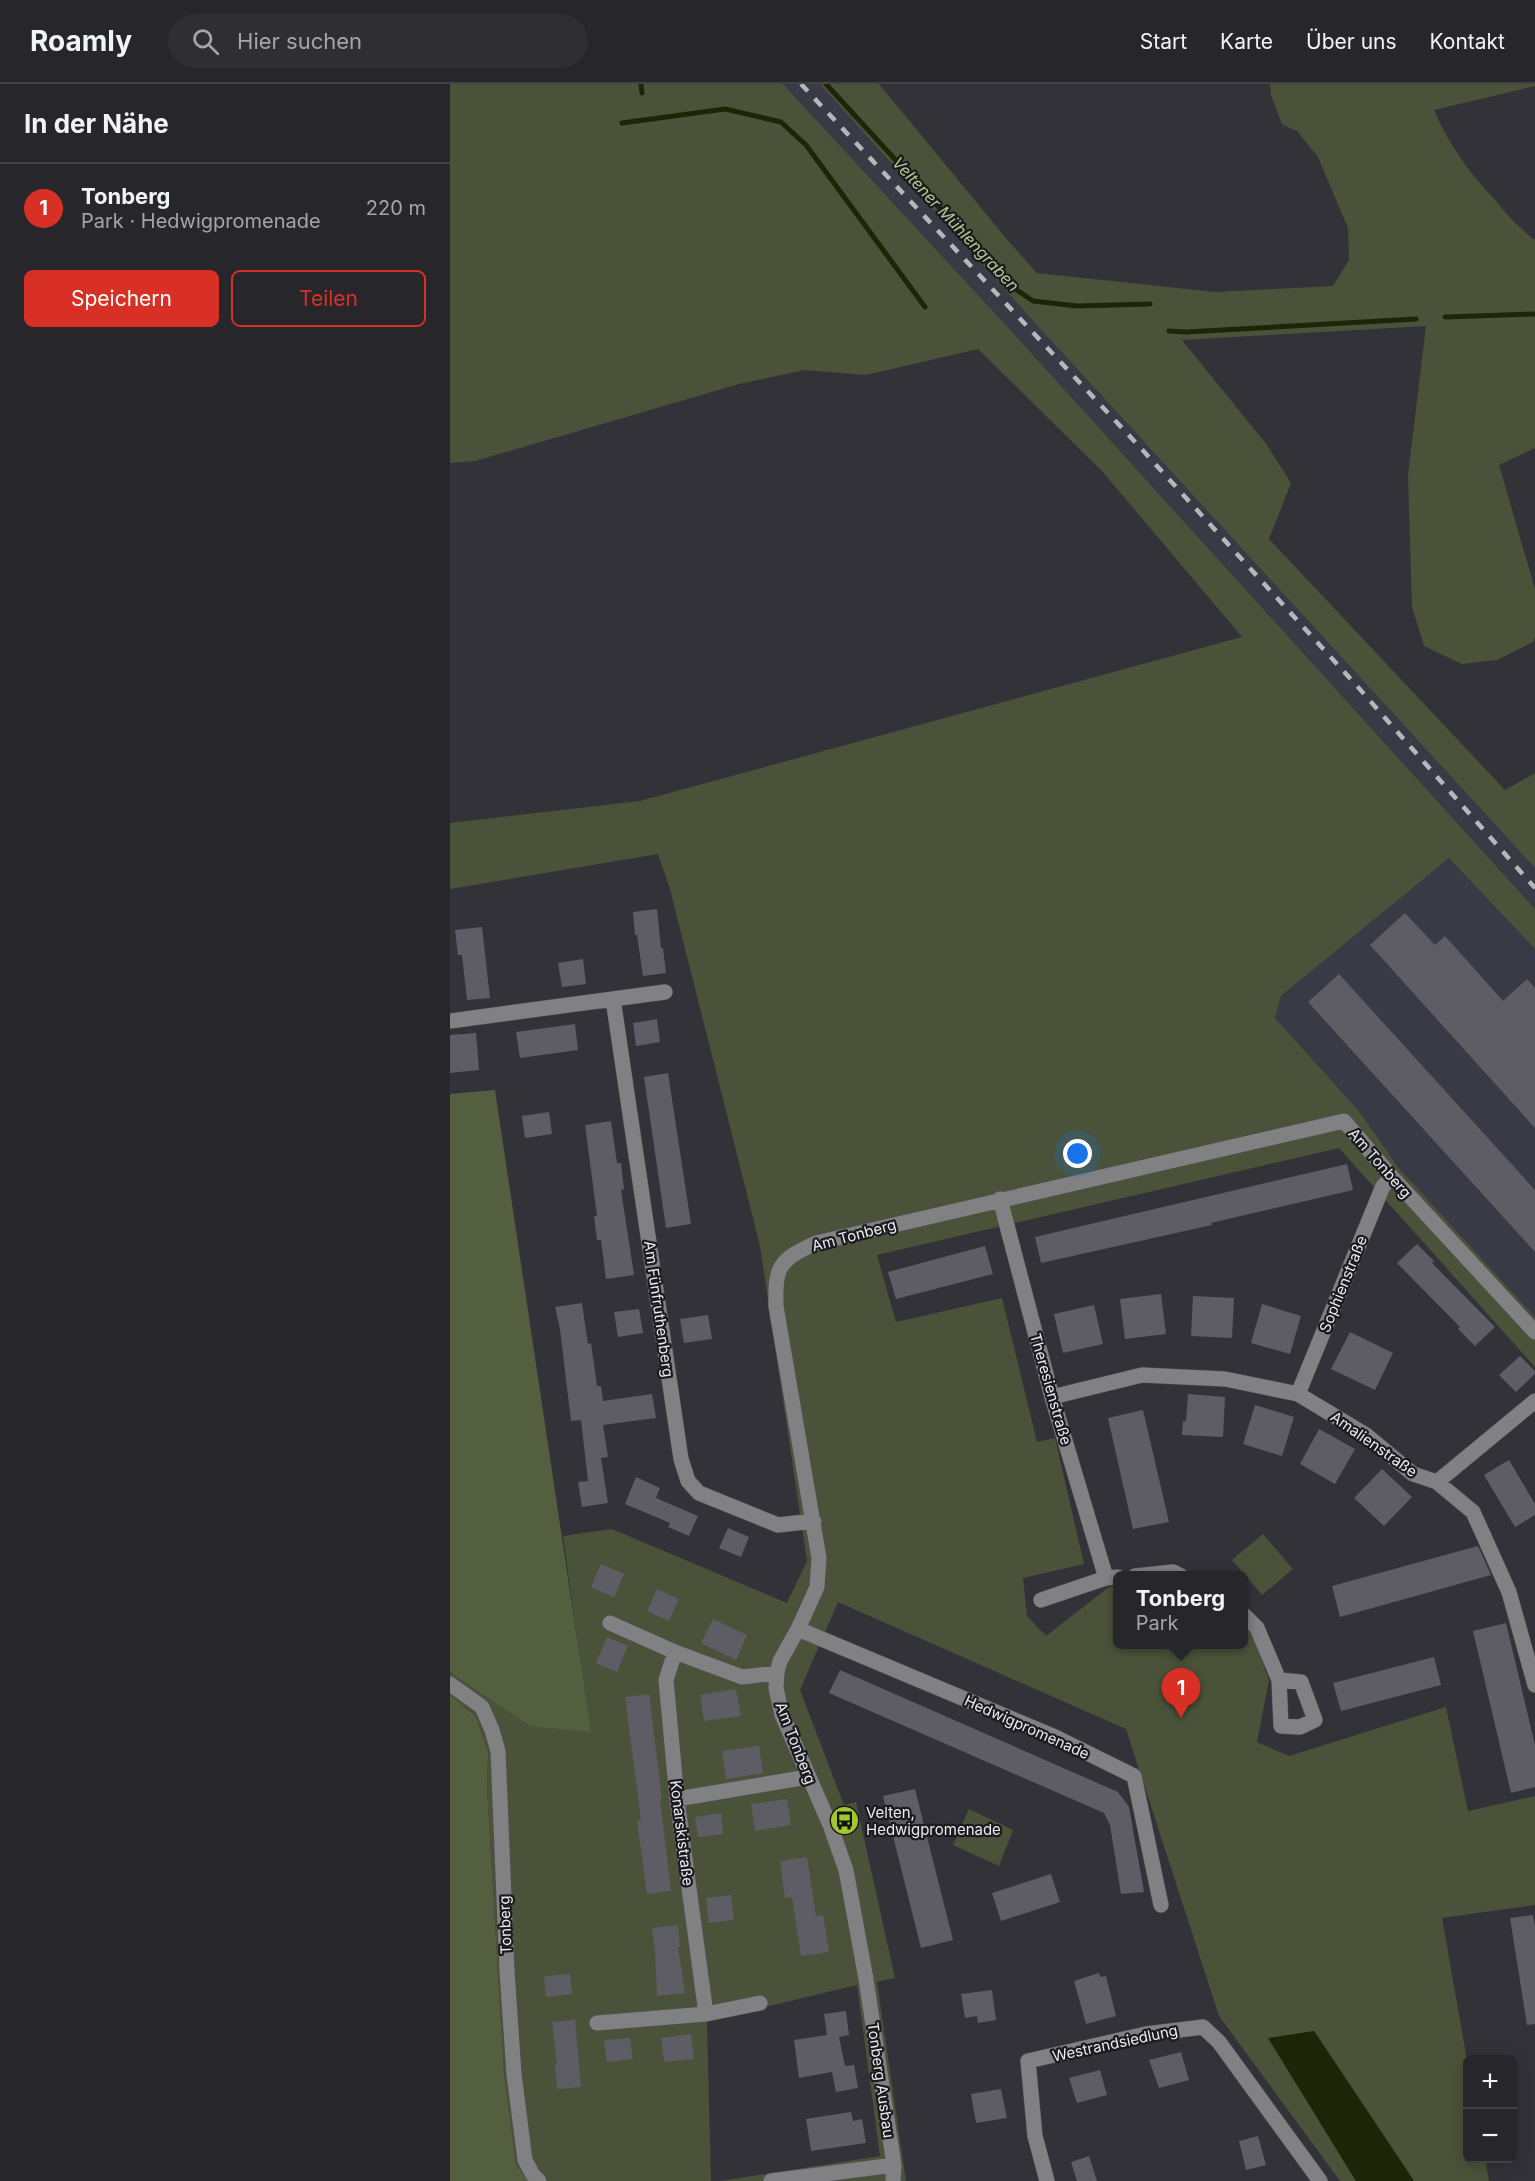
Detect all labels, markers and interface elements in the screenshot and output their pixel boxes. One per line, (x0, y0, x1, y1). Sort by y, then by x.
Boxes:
search box (168, 14, 588, 68)
text: Roamly (30, 24, 132, 58)
icon: search (189, 25, 222, 58)
text: Hier suchen (237, 28, 362, 54)
text: Start (1140, 29, 1187, 54)
text: Karte (1220, 29, 1273, 54)
text: Über uns (1306, 29, 1397, 54)
text: Kontakt (1430, 29, 1505, 54)
text: In der Nähe (24, 108, 169, 139)
water label: Veltener Mühlengraben (888, 153, 1024, 295)
text: Tonberg (81, 183, 170, 209)
text: 1 (39, 196, 48, 220)
text: 220 m (366, 196, 426, 220)
text: Park · Hedwigpromenade (81, 209, 321, 233)
button: Speichern (24, 270, 219, 327)
button: Teilen (231, 270, 426, 327)
street label: Am Tonberg (1344, 1124, 1416, 1202)
your location (1063, 1139, 1092, 1168)
street label: Am Tonberg (810, 1215, 898, 1255)
street label: Sophienstraße (1315, 1233, 1371, 1335)
street label: Am Fünfruthenberg (640, 1239, 678, 1379)
street label: Theresienstraße (1026, 1331, 1076, 1447)
street label: Amalienstraße (1327, 1407, 1421, 1481)
popup (1113, 1571, 1248, 1649)
text: Tonberg (1136, 1585, 1225, 1611)
text: Park (1136, 1611, 1179, 1635)
pin: 1 (1162, 1668, 1200, 1718)
street label: Hedwigpromenade (962, 1691, 1092, 1763)
street label: Am Tonberg (772, 1699, 820, 1787)
street label: Konarskistraße (666, 1779, 698, 1887)
place label: Velten, Hedwigpromenade (866, 1803, 1001, 1839)
bus stop icon: Velten, Hedwigpromenade (829, 1805, 861, 1837)
street label: Tonberg (494, 1895, 516, 1955)
street label: Westrandsiedlung (1051, 2020, 1179, 2066)
street label: Tonberg Ausbau (863, 2021, 899, 2139)
map controls (1463, 2055, 1517, 2163)
button: + (1463, 2055, 1517, 2109)
button: − (1463, 2109, 1517, 2163)

